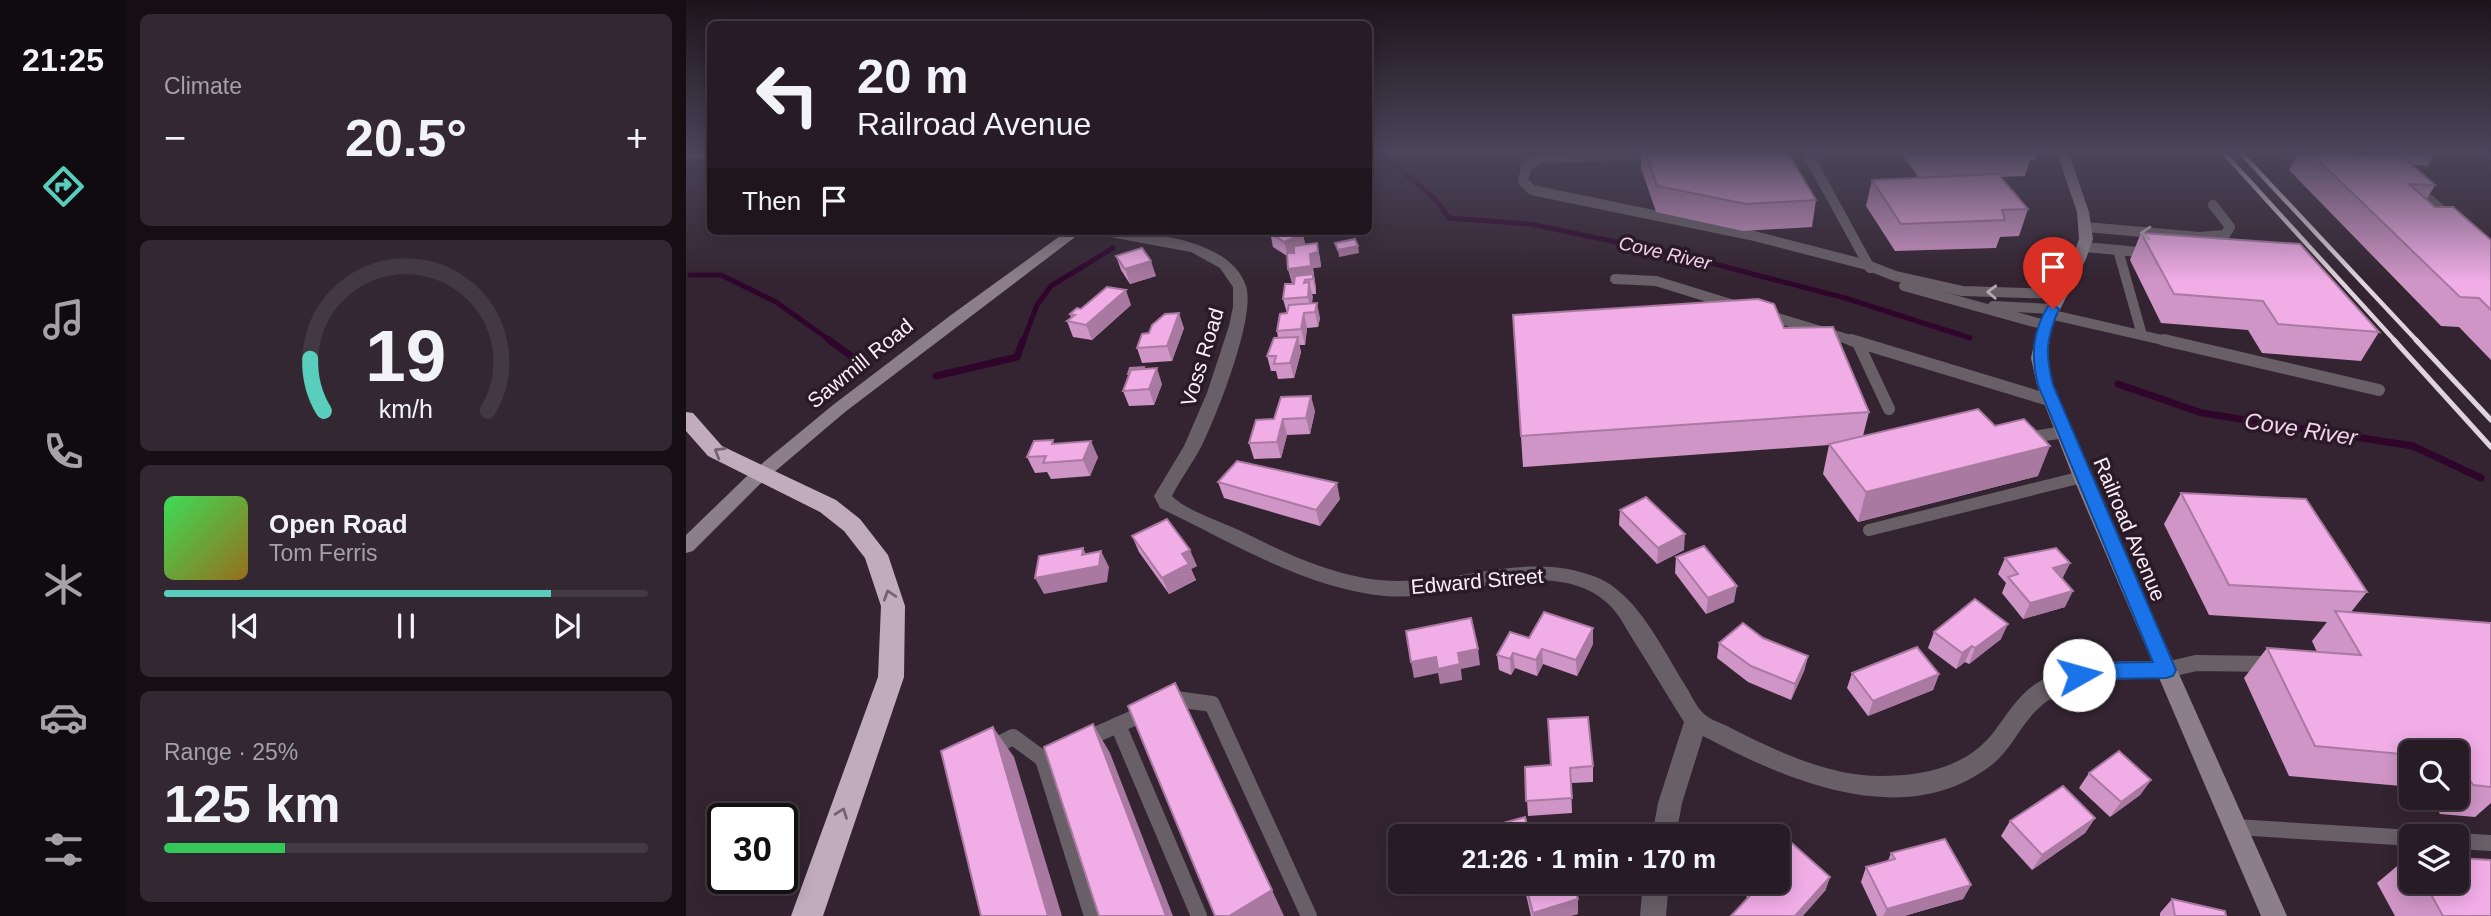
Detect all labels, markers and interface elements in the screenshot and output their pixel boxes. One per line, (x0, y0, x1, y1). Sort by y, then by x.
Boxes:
text: 21:25 (22, 42, 104, 78)
icon: left (742, 49, 833, 140)
text: 20 m (857, 49, 969, 103)
text: Climate (164, 73, 242, 99)
text: Railroad Avenue (857, 106, 1091, 142)
text: 20.5° (345, 109, 467, 167)
text: − (164, 117, 186, 159)
text: + (626, 117, 648, 159)
icon: directions (39, 162, 88, 211)
icon: arrive (815, 182, 853, 220)
text: Then (742, 186, 801, 216)
one-way arrow (2140, 226, 2151, 241)
water label: Cove River (1617, 232, 1714, 274)
pin (2023, 237, 2083, 309)
icon: arrive (2034, 248, 2072, 286)
one-way arrow (1987, 284, 1998, 299)
icon: music (39, 295, 88, 344)
street label: Voss Road (1176, 305, 1228, 409)
street label: Sawmill Road (803, 314, 917, 412)
text: 19 (366, 316, 446, 397)
text: km/h (379, 395, 433, 423)
water label: Cove River (2243, 407, 2361, 451)
icon: phone (39, 427, 88, 476)
one-way arrow (714, 447, 727, 460)
street label: Railroad Avenue (2089, 454, 2171, 604)
text: Open Road (269, 509, 408, 539)
text: Tom Ferris (269, 540, 378, 566)
icon: climate (39, 560, 88, 609)
street label: Edward Street (1410, 564, 1544, 598)
one-way arrow (883, 589, 898, 601)
icon: previous (226, 607, 264, 645)
icon: pause (387, 607, 425, 645)
icon: next (548, 607, 586, 645)
position arrow (2042, 638, 2116, 712)
icon: car (39, 693, 88, 742)
text: Range · 25% (164, 739, 298, 765)
map controls (2399, 740, 2469, 894)
button: search (2399, 740, 2469, 810)
text: 125 km (164, 775, 340, 833)
speed limit sign: 30 (707, 803, 798, 894)
one-way arrow (834, 808, 848, 820)
button: layers (2399, 824, 2469, 894)
icon: filters (39, 825, 88, 874)
text: 21:26 · 1 min · 170 m (1462, 844, 1716, 874)

